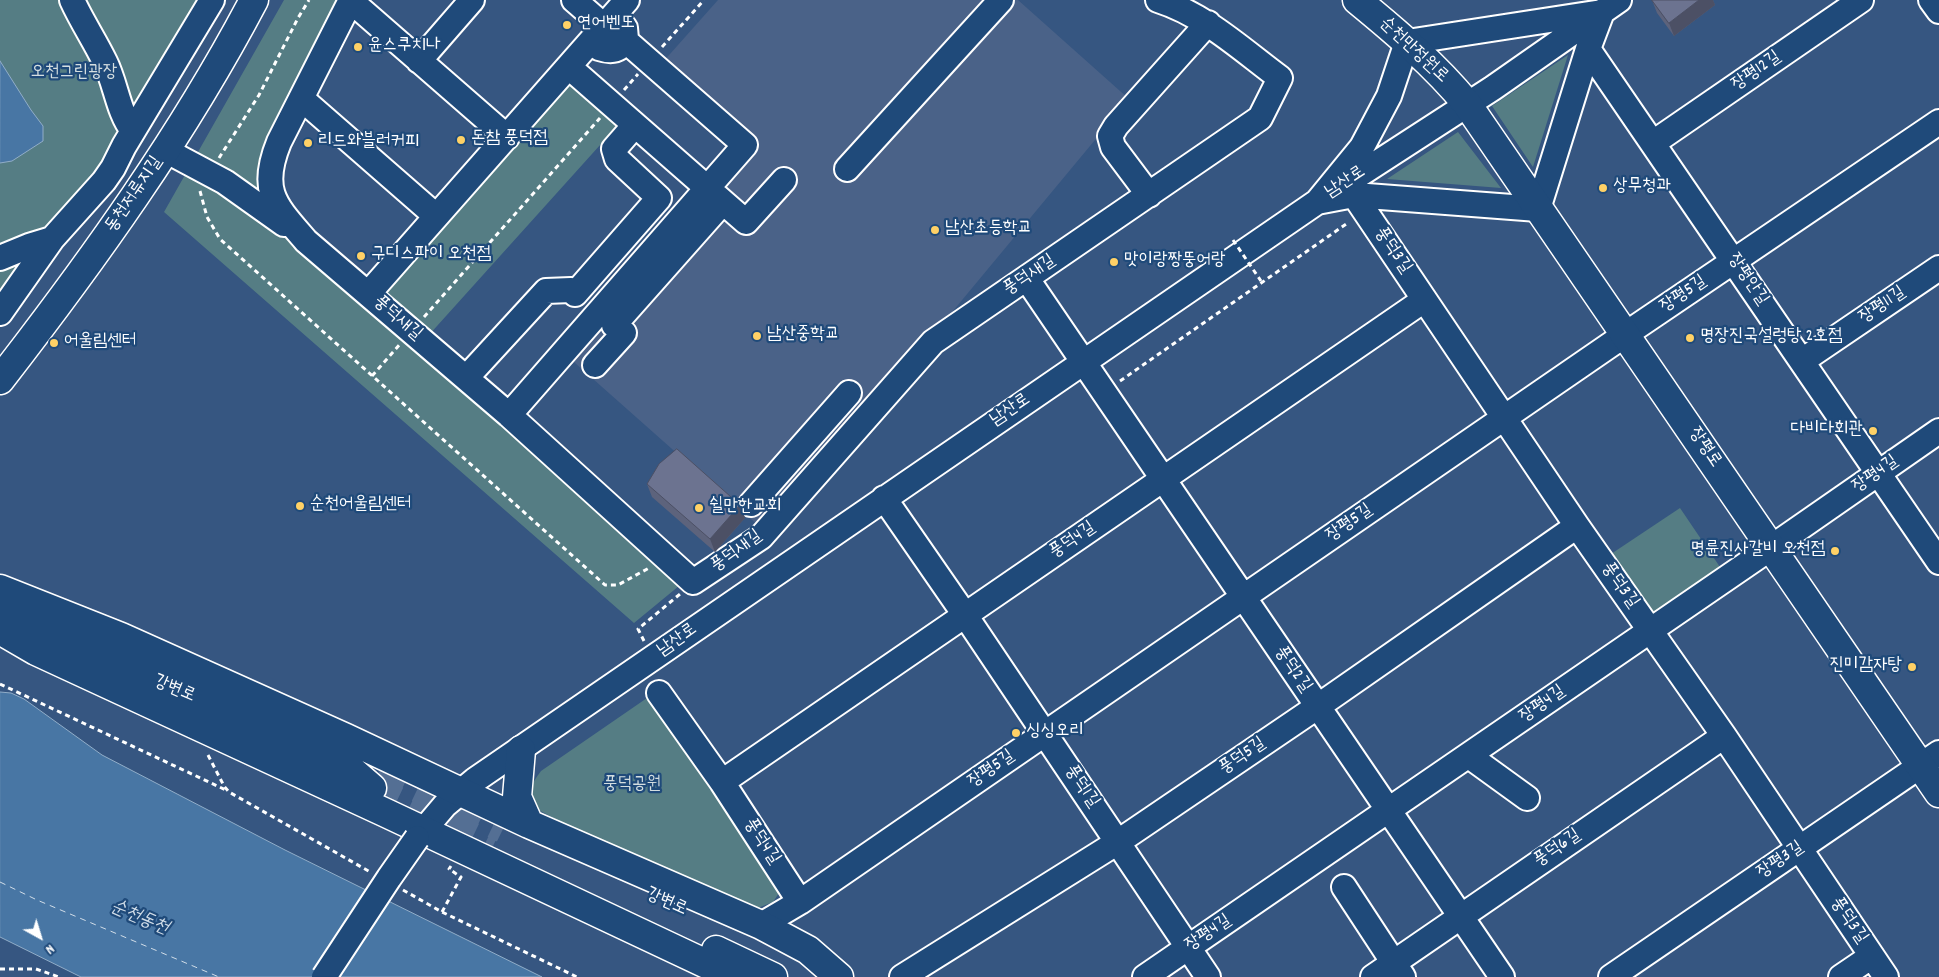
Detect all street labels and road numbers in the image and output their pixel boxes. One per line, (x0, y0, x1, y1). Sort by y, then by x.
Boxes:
street label: 순천만정원로 (1374, 13, 1452, 89)
street label: 장평12길 (1728, 47, 1786, 97)
street label: 동천저류지길 (102, 153, 168, 237)
street label: 남산로 (1322, 162, 1370, 204)
street label: 풍덕3길 (1369, 224, 1415, 278)
street label: 장평안길 (1722, 250, 1772, 310)
street label: 풍덕새길 (1000, 251, 1060, 301)
street label: 장평5길 (1656, 272, 1712, 318)
street label: 장평11길 (1856, 283, 1910, 329)
street label: 풍덕새길 (368, 292, 426, 346)
street label: 남산로 (987, 390, 1035, 432)
street label: 장평로 (1683, 424, 1725, 472)
street label: 장평4길 (1849, 452, 1903, 498)
street label: 장평5길 (1323, 500, 1377, 548)
street label: 풍덕4길 (1046, 518, 1100, 564)
street label: 풍덕새길 (707, 526, 767, 578)
street label: 풍덕3길 (1595, 559, 1643, 613)
street label: 남산로 (654, 620, 702, 662)
street label: 풍덕2길 (1269, 643, 1315, 697)
street label: 강변로 (150, 672, 198, 708)
street label: 장평4길 (1516, 682, 1570, 728)
street label: 풍덕5길 (1215, 734, 1271, 780)
street label: 장평5길 (965, 746, 1019, 794)
street label: 풍덕1길 (1059, 761, 1103, 813)
street label: 풍덕4길 (738, 815, 784, 869)
street label: 풍덕6길 (1530, 825, 1586, 873)
street label: 장평3길 (1754, 838, 1808, 884)
street label: 강변로 (642, 884, 690, 922)
street label: 풍덕3길 (1825, 894, 1871, 948)
street label: 장평4길 (1182, 911, 1236, 957)

